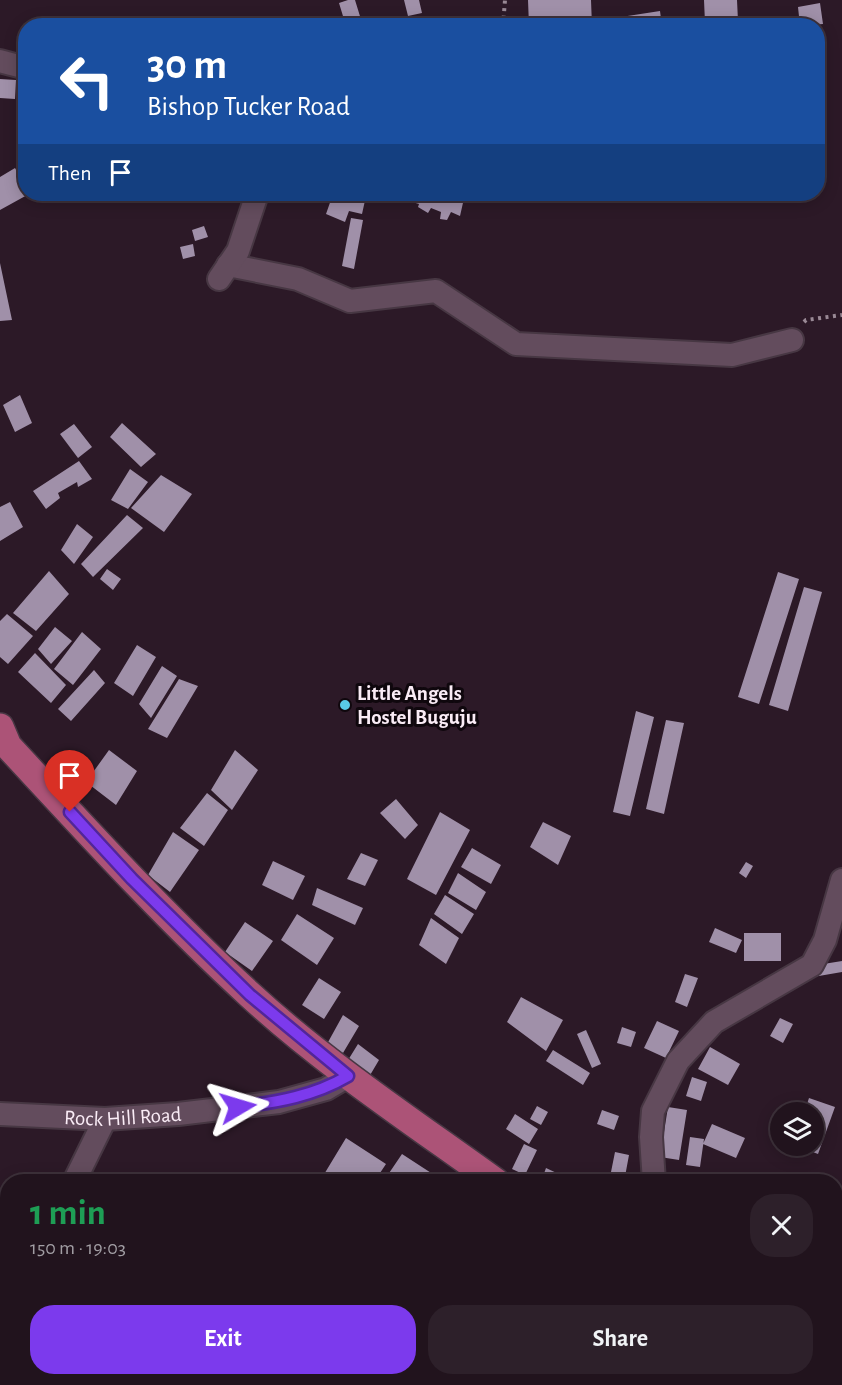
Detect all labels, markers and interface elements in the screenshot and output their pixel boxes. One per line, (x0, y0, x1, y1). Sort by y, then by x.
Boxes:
icon: left (48, 42, 126, 120)
text: 30 m (147, 44, 227, 86)
text: Bishop Tucker Road (147, 93, 350, 120)
icon: arrive (104, 156, 137, 189)
text: Then (48, 162, 92, 184)
place label: Little Angels Hostel Buguju (357, 683, 477, 728)
marker: Little Angels Hostel Buguju (338, 698, 352, 712)
pin (44, 750, 95, 812)
icon: arrive (53, 759, 86, 792)
position arrow (206, 1075, 270, 1139)
map controls (770, 1102, 824, 1156)
button: layers (770, 1102, 824, 1156)
street label: Rock Hill Road (64, 1104, 182, 1130)
button: close (750, 1194, 813, 1257)
text: 1 min (30, 1195, 106, 1231)
text: 150 m · 19:03 (30, 1238, 126, 1258)
button: Exit (30, 1305, 416, 1374)
button: Share (428, 1305, 813, 1374)

